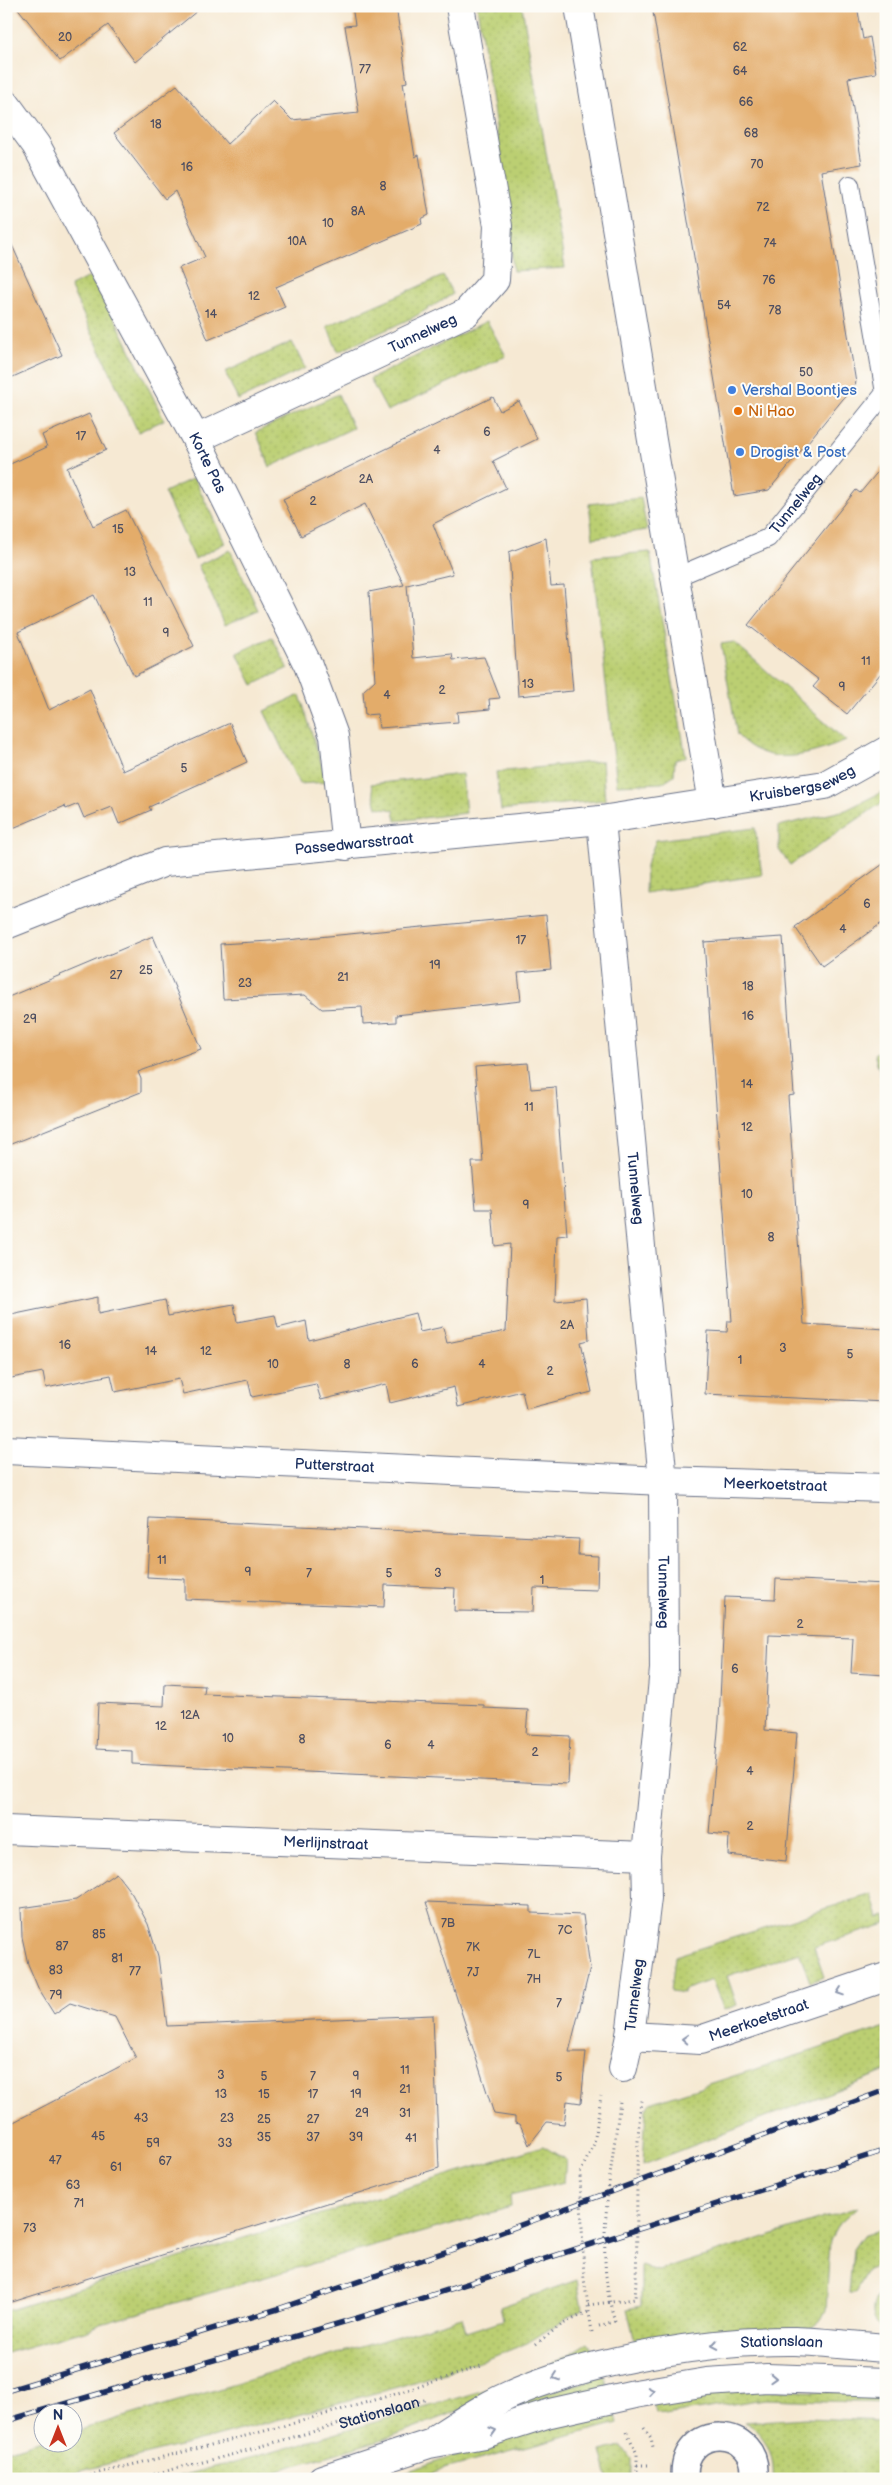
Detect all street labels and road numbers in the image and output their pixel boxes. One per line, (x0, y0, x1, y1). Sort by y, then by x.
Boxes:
street label: Tunnelweg (385, 309, 460, 357)
street label: Korte Pas (185, 429, 231, 497)
street label: Tunnelweg (765, 469, 826, 538)
street label: Kruisbergseweg (748, 761, 858, 806)
street label: Passedwarsstraat (294, 829, 415, 859)
street label: Tunnelweg (623, 1151, 648, 1226)
street label: Putterstraat (294, 1454, 375, 1477)
street label: Meerkoetstraat (723, 1473, 828, 1496)
street label: Tunnelweg (654, 1556, 673, 1629)
street label: Merlijnstraat (283, 1832, 369, 1854)
street label: Tunnelweg (621, 1958, 649, 2032)
street label: Meerkoetstraat (706, 1994, 811, 2046)
street label: Stationslaan (740, 2331, 824, 2352)
street label: Stationslaan (337, 2392, 422, 2433)

